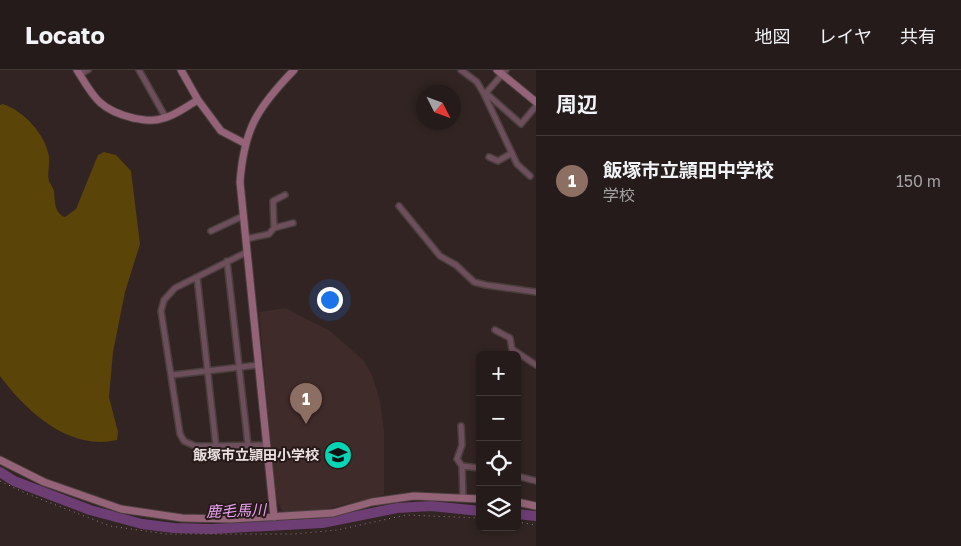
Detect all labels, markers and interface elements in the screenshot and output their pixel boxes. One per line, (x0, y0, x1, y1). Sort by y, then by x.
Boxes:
text: Locato (25, 20, 105, 49)
text: 地図 (755, 25, 791, 47)
text: レイヤ (819, 25, 872, 47)
text: 共有 (900, 25, 936, 47)
north arrow (416, 85, 461, 130)
text: 周辺 (556, 91, 598, 117)
text: 飯塚市立頴田中学校 (603, 158, 774, 181)
text: 1 (568, 171, 576, 191)
text: 150 m (896, 171, 941, 191)
text: 学校 (603, 185, 635, 205)
your location (317, 287, 343, 313)
map controls (476, 351, 521, 531)
button: + (476, 351, 521, 396)
pin: 1 (290, 383, 322, 424)
button: − (476, 396, 521, 441)
school or university icon: 飯塚市立頴田小学校 (323, 440, 353, 470)
button: locate (476, 441, 521, 486)
place label: 飯塚市立頴田小学校 (193, 446, 319, 463)
button: layers (476, 486, 521, 531)
water label: 鹿毛馬川 (206, 500, 268, 520)

